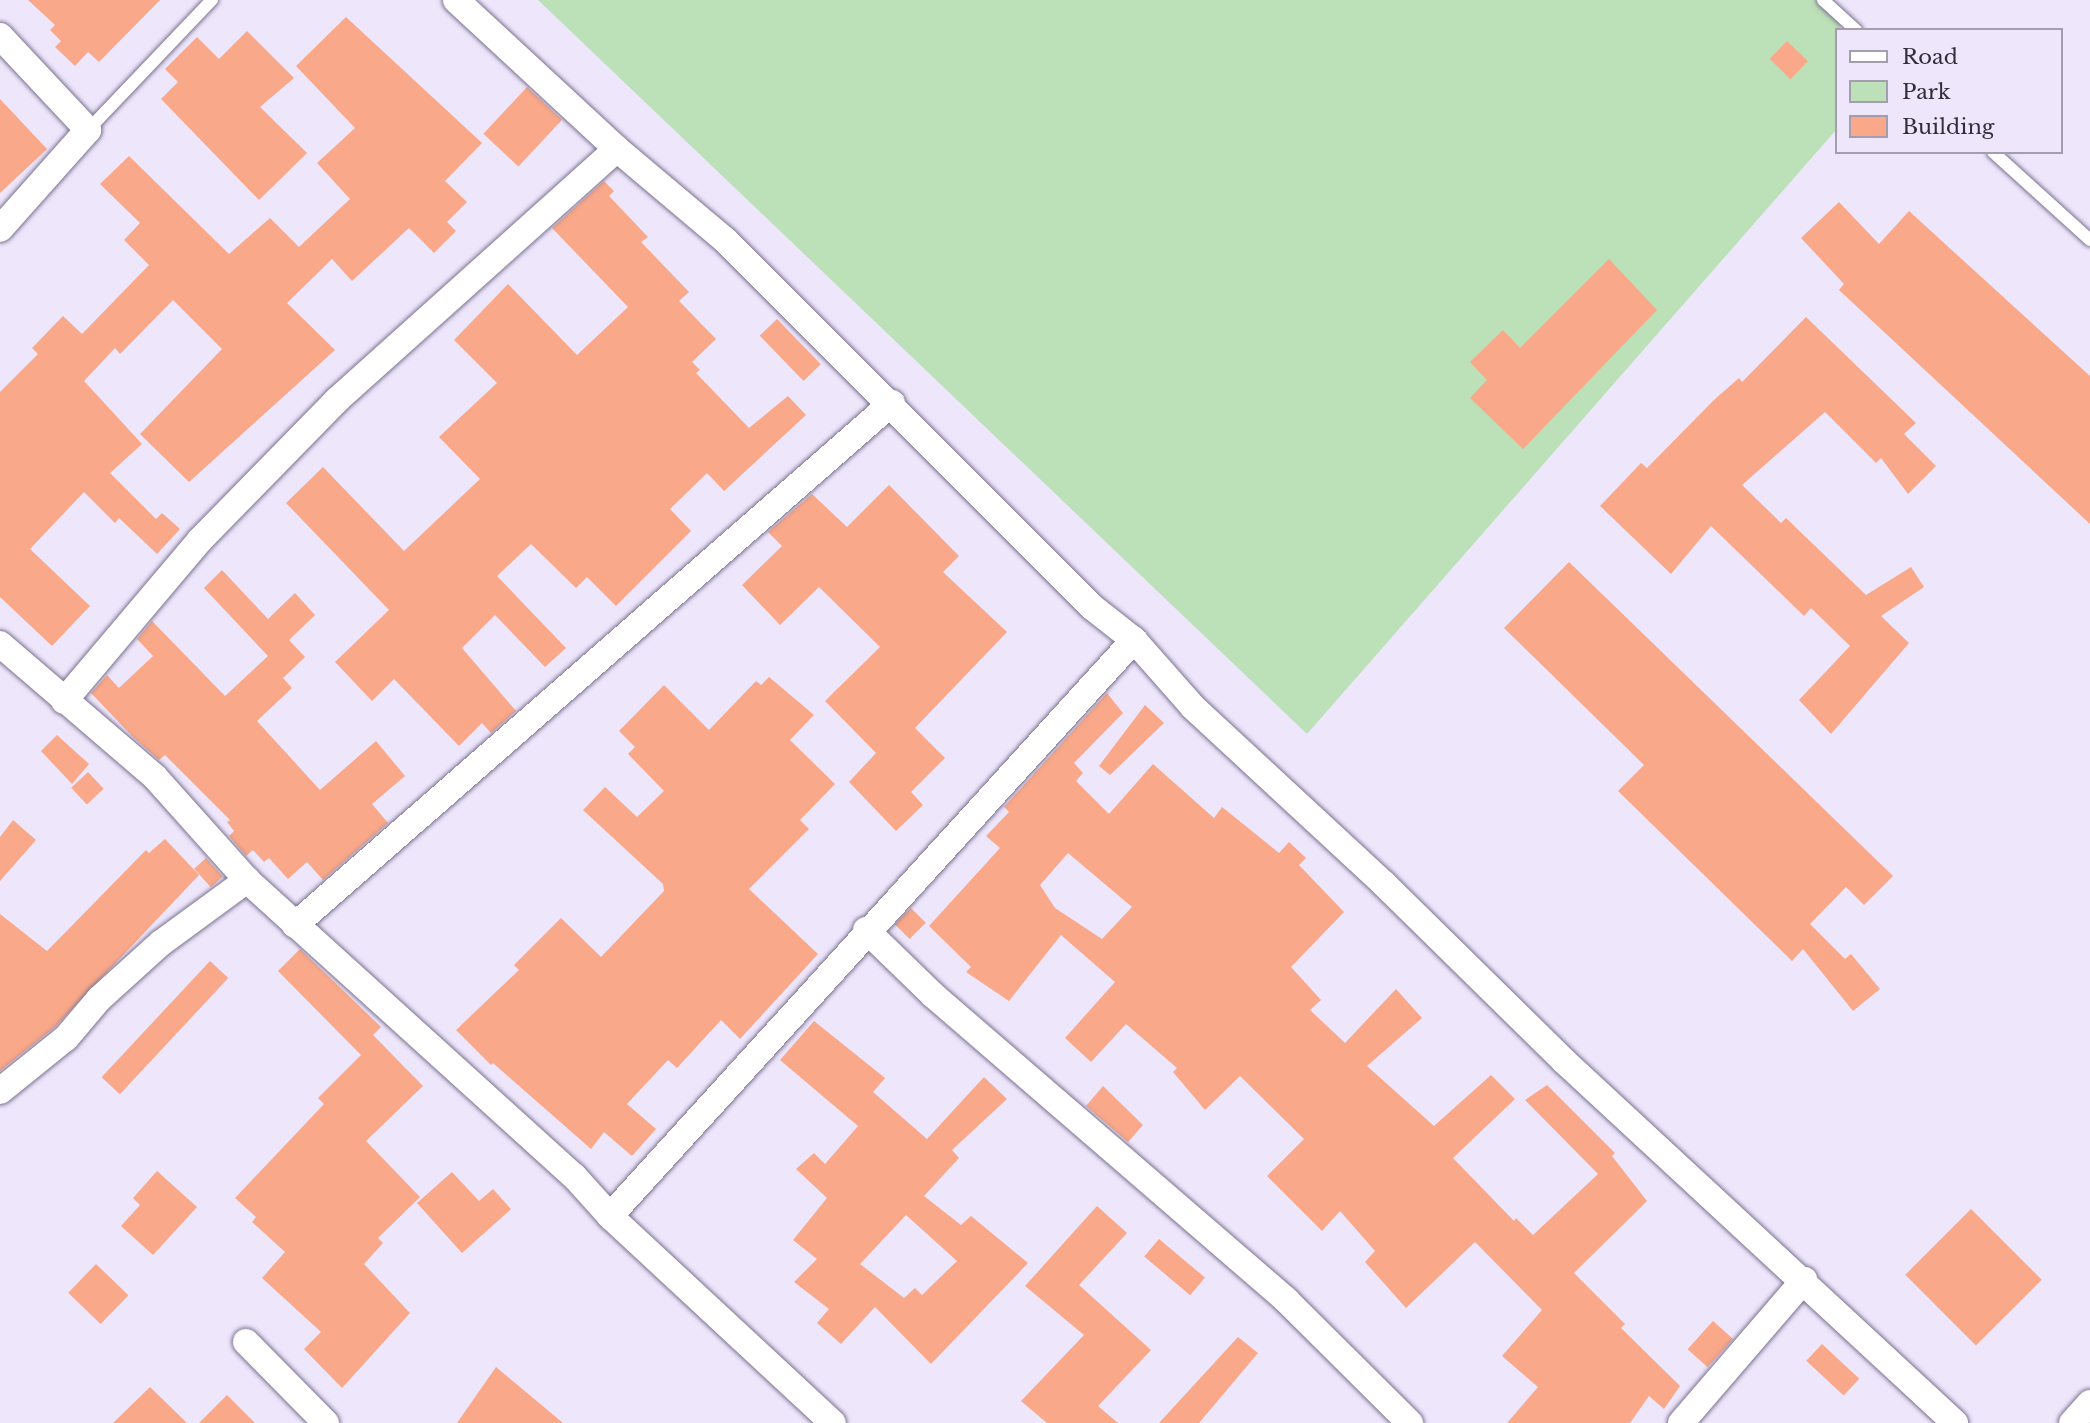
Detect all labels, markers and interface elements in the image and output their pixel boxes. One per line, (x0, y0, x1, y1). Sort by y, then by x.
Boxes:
legend (1834, 28, 2062, 154)
text: Road (1902, 44, 1958, 70)
text: Park (1902, 79, 1951, 105)
text: Building (1902, 114, 1994, 140)

